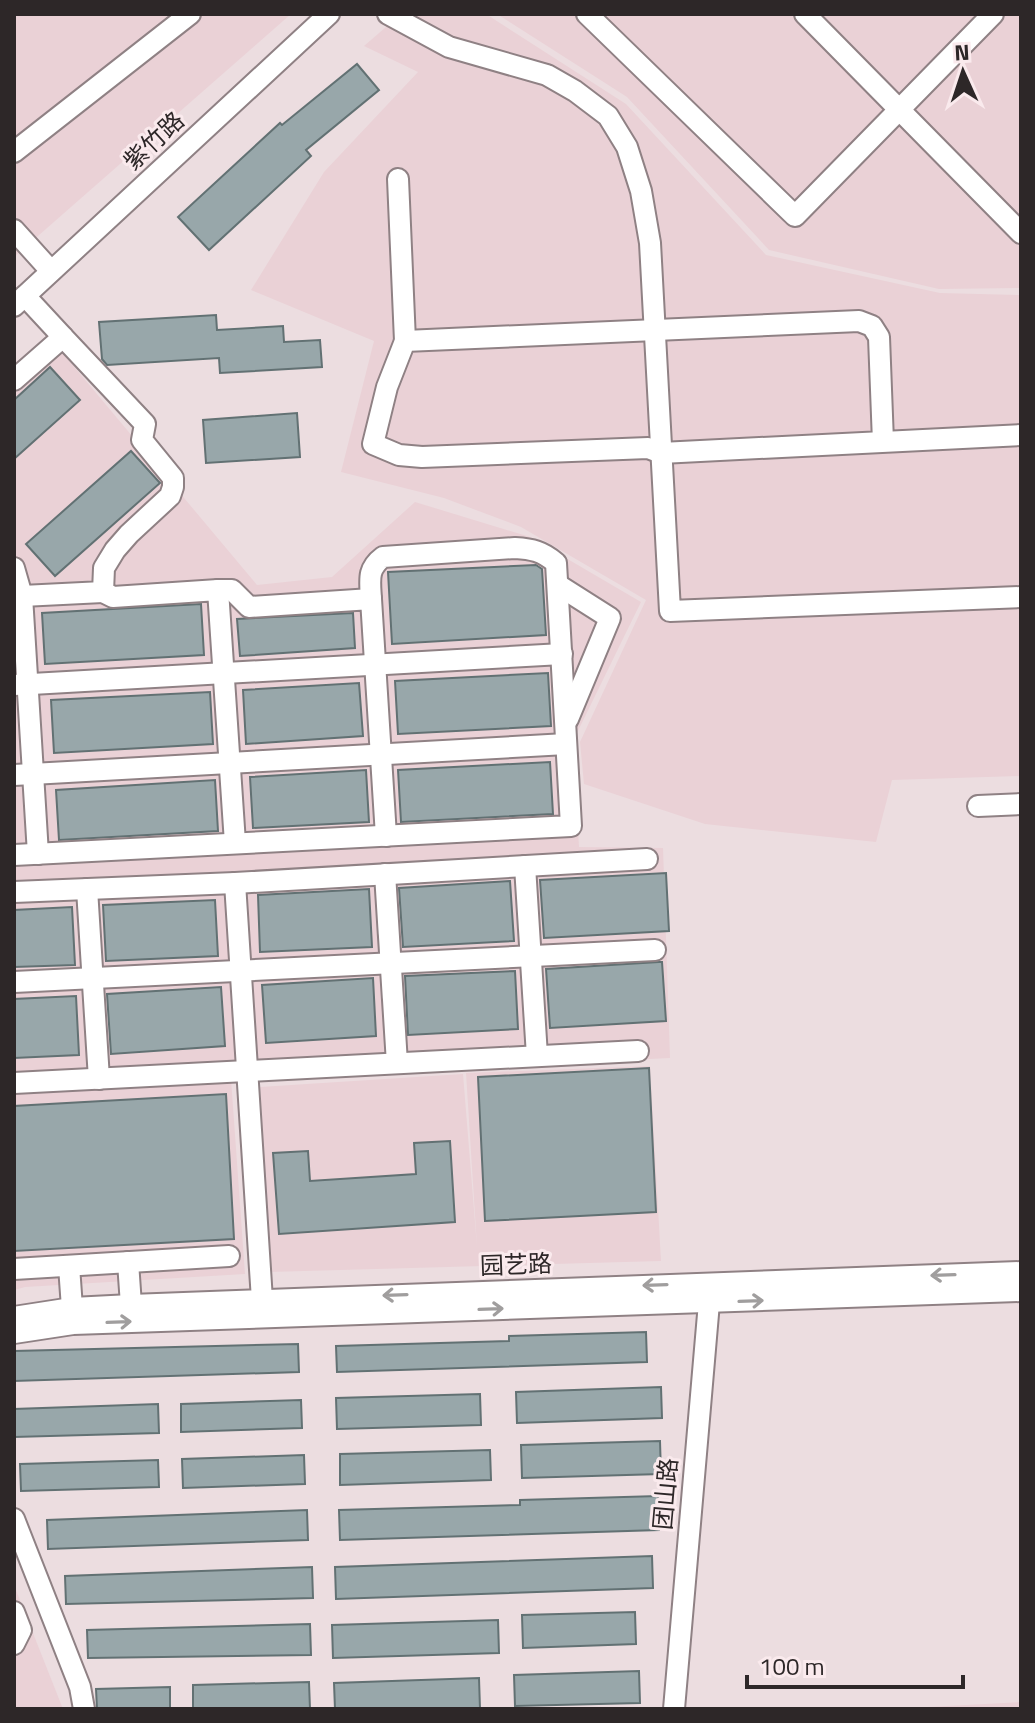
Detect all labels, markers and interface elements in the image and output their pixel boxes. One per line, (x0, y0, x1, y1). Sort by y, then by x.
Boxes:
north arrow (923, 32, 1003, 112)
text: N (953, 35, 970, 69)
street label: 紫竹路 (115, 103, 192, 178)
street label: 园艺路 (479, 1245, 553, 1283)
one-way arrow (930, 1267, 957, 1282)
one-way arrow (642, 1278, 669, 1293)
one-way arrow (382, 1288, 409, 1303)
one-way arrow (737, 1293, 764, 1308)
one-way arrow (477, 1302, 504, 1317)
one-way arrow (105, 1314, 132, 1330)
street label: 团山路 (644, 1456, 686, 1531)
scale bar (747, 1639, 963, 1689)
text: 100 m (759, 1648, 825, 1684)

